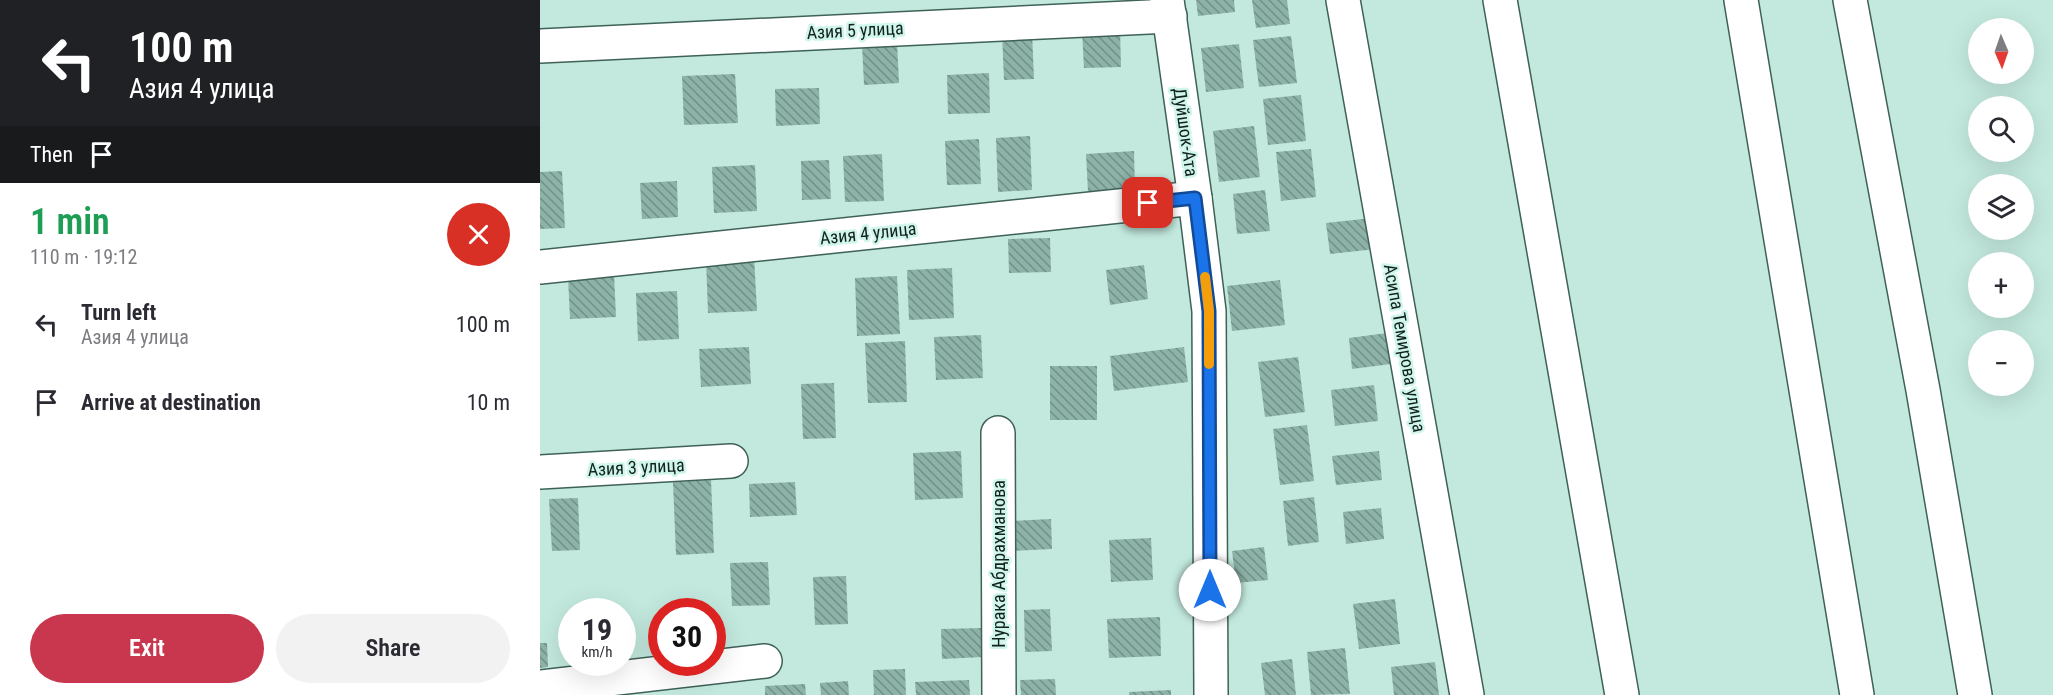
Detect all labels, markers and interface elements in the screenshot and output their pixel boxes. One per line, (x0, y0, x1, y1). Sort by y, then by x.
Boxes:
street label: Азия 5 улица (806, 17, 904, 43)
north arrow (1968, 18, 2034, 84)
map controls (1968, 18, 2034, 396)
text: 100 m (129, 23, 234, 72)
icon: left (30, 24, 108, 102)
text: Азия 4 улица (129, 73, 274, 105)
street label: Дуйшок-Ата (1169, 86, 1203, 178)
button: search (1968, 96, 2034, 162)
icon: arrive (85, 138, 118, 171)
text: Then (30, 142, 73, 167)
button: layers (1968, 174, 2034, 240)
pin (1122, 177, 1173, 228)
icon: arrive (1131, 186, 1164, 219)
text: 1 min (30, 201, 110, 243)
button: close (447, 203, 510, 266)
street label: Азия 4 улица (819, 217, 917, 249)
text: 110 m · 19:12 (30, 245, 137, 269)
button: + (1968, 252, 2034, 318)
street label: Асипа Темирова улица (1380, 262, 1430, 434)
text: Turn left (81, 300, 156, 325)
icon: left (30, 308, 63, 341)
text: 100 m (456, 312, 510, 337)
text: Азия 4 улица (81, 325, 189, 349)
button: − (1968, 330, 2034, 396)
icon: arrive (30, 386, 63, 419)
text: Arrive at destination (81, 390, 261, 415)
text: 10 m (467, 390, 510, 415)
street label: Азия 3 улица (587, 454, 685, 480)
street label: Нурака Абдрахманова (988, 480, 1009, 648)
position arrow (1178, 558, 1242, 622)
speed limit sign: 30 (648, 598, 726, 676)
text: 19 (582, 612, 612, 647)
button: Exit (30, 614, 264, 683)
button: Share (276, 614, 510, 683)
text: km/h (582, 643, 612, 661)

